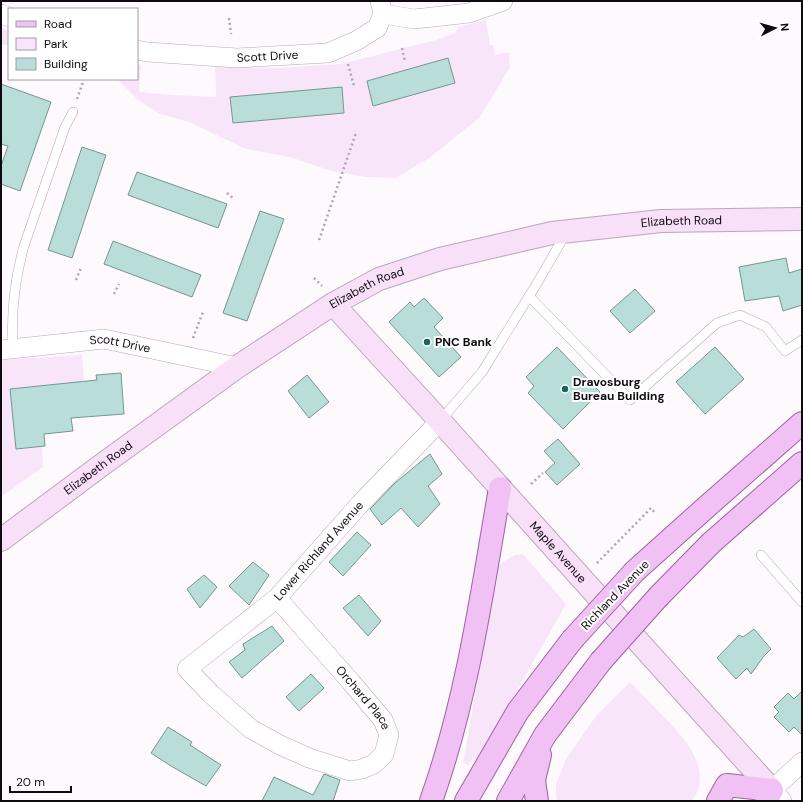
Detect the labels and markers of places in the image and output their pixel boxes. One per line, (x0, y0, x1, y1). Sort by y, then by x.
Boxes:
place label: PNC Bank (435, 334, 492, 350)
marker: PNC Bank (422, 337, 432, 347)
place label: Dravosburg Bureau Building (573, 374, 665, 404)
marker: Dravosburg Bureau Building (560, 384, 570, 394)

